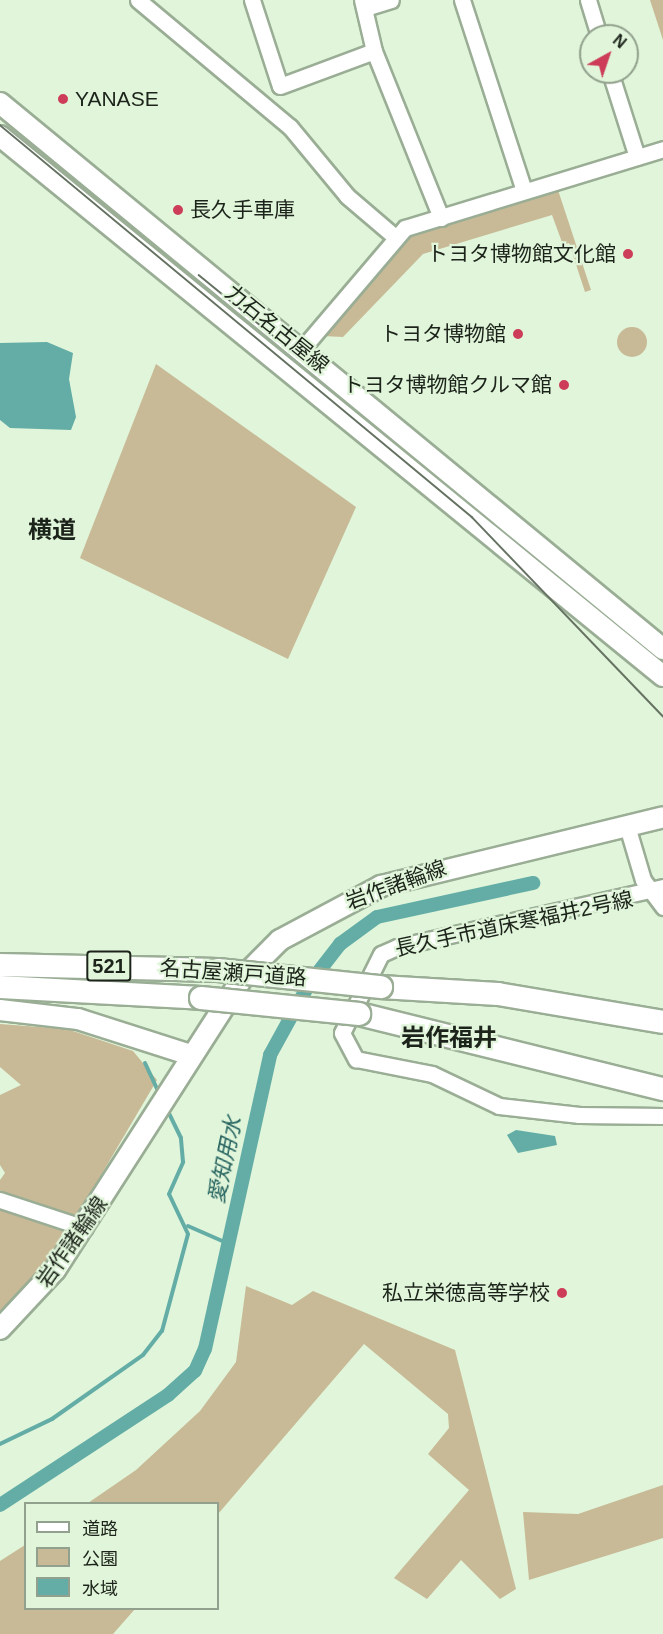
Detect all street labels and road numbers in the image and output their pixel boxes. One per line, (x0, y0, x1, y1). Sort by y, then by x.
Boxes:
street label: 力石名古屋線 (220, 280, 334, 378)
street label: 岩作諸輪線 (342, 855, 450, 915)
street label: 長久手市道床寒福井2号線 (393, 886, 635, 962)
road number: 521 (85, 949, 133, 983)
street label: 名古屋瀬戸道路 (159, 955, 307, 991)
street label: 岩作諸輪線 (32, 1192, 112, 1292)

